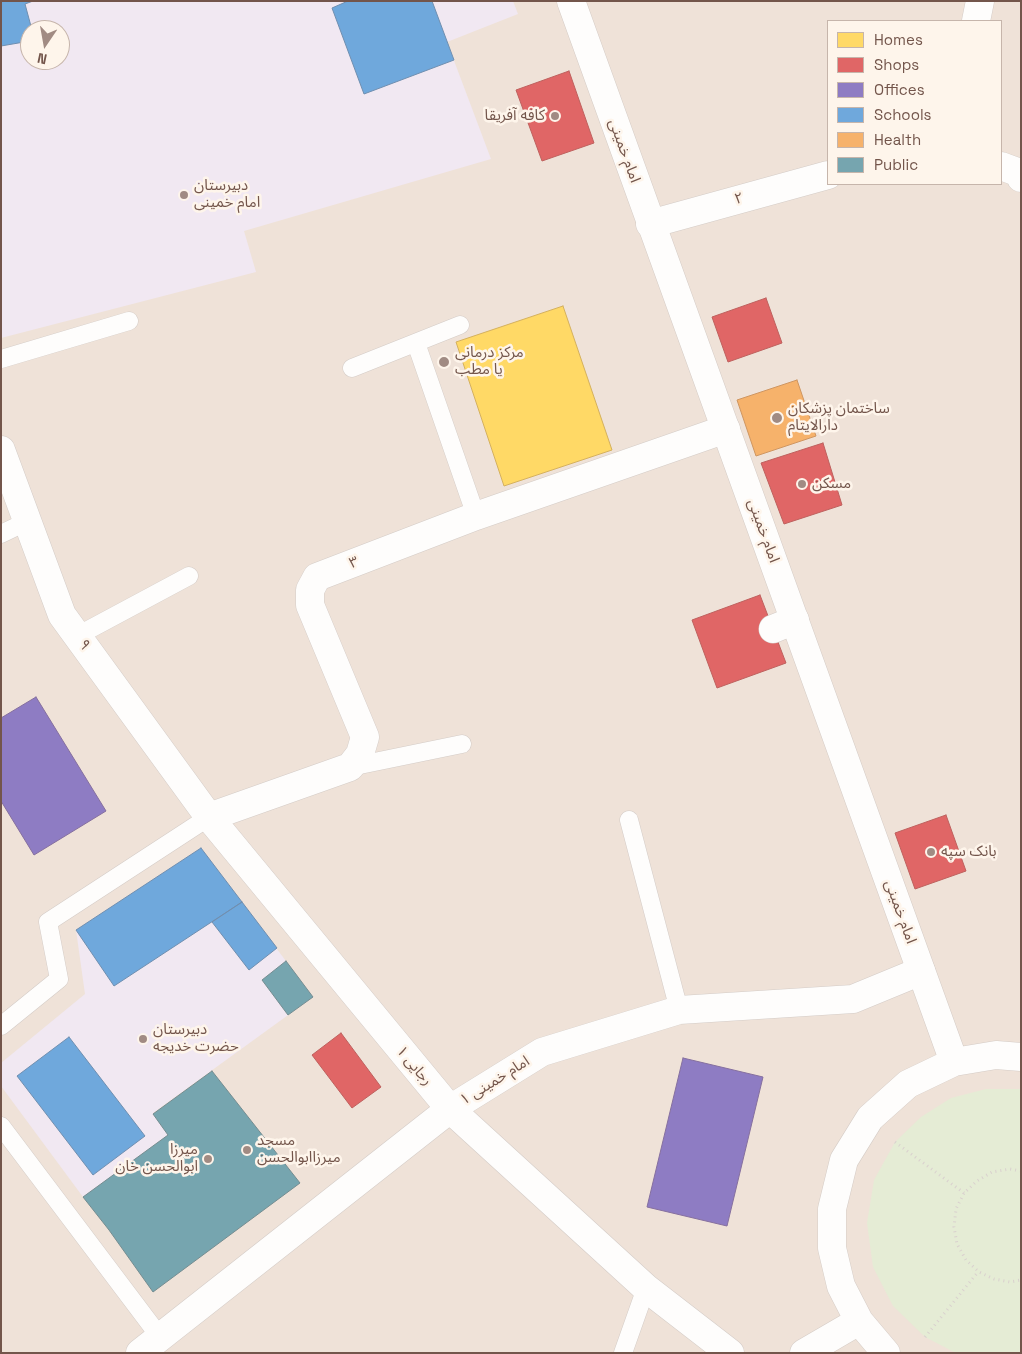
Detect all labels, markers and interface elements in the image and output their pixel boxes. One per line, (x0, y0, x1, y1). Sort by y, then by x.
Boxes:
north arrow (20, 20, 70, 70)
legend (827, 20, 1002, 185)
text: Homes (874, 30, 923, 49)
text: N (36, 49, 49, 68)
text: Shops (874, 55, 919, 74)
text: Offices (874, 80, 925, 99)
text: Schools (874, 105, 931, 124)
place label: کافه آفریقا (485, 107, 545, 125)
marker: کافه آفریقا (549, 110, 561, 122)
street label: امام خمینی (604, 117, 644, 185)
text: Health (874, 130, 921, 149)
text: Public (874, 155, 918, 174)
place label: دبیرستان امام خمینی (194, 177, 260, 212)
marker: دبیرستان امام خمینی (178, 189, 190, 201)
street label: ۲ (733, 189, 745, 209)
place label: مرکز درمانی یا مطب (455, 344, 524, 379)
marker: مرکز درمانی یا مطب (437, 355, 451, 369)
place label: ساختمان پزشکان دارالایتام (788, 400, 890, 435)
marker: ساختمان پزشکان دارالایتام (770, 411, 784, 425)
place label: مسکن (812, 475, 851, 493)
marker: مسکن (796, 478, 808, 490)
street label: امام خمینی (743, 497, 783, 565)
street label: ۳ (347, 553, 361, 573)
street label: ۹ (74, 636, 94, 654)
place label: بانک سپه (941, 843, 997, 861)
marker: بانک سپه (925, 846, 937, 858)
street label: امام خمینی (880, 878, 920, 946)
place label: دبیرستان حضرت خدیجه (153, 1021, 239, 1056)
marker: دبیرستان حضرت خدیجه (137, 1033, 149, 1045)
street label: رجایی ۱ (392, 1043, 436, 1089)
street label: امام خمینی ۱ (457, 1053, 533, 1109)
place label: مسجد میرزاابوالحسن (257, 1132, 341, 1167)
place label: میرزا ابوالحسن خان (115, 1141, 198, 1176)
marker: مسجد میرزاابوالحسن (241, 1144, 253, 1156)
marker: میرزا ابوالحسن خان (202, 1153, 214, 1165)

